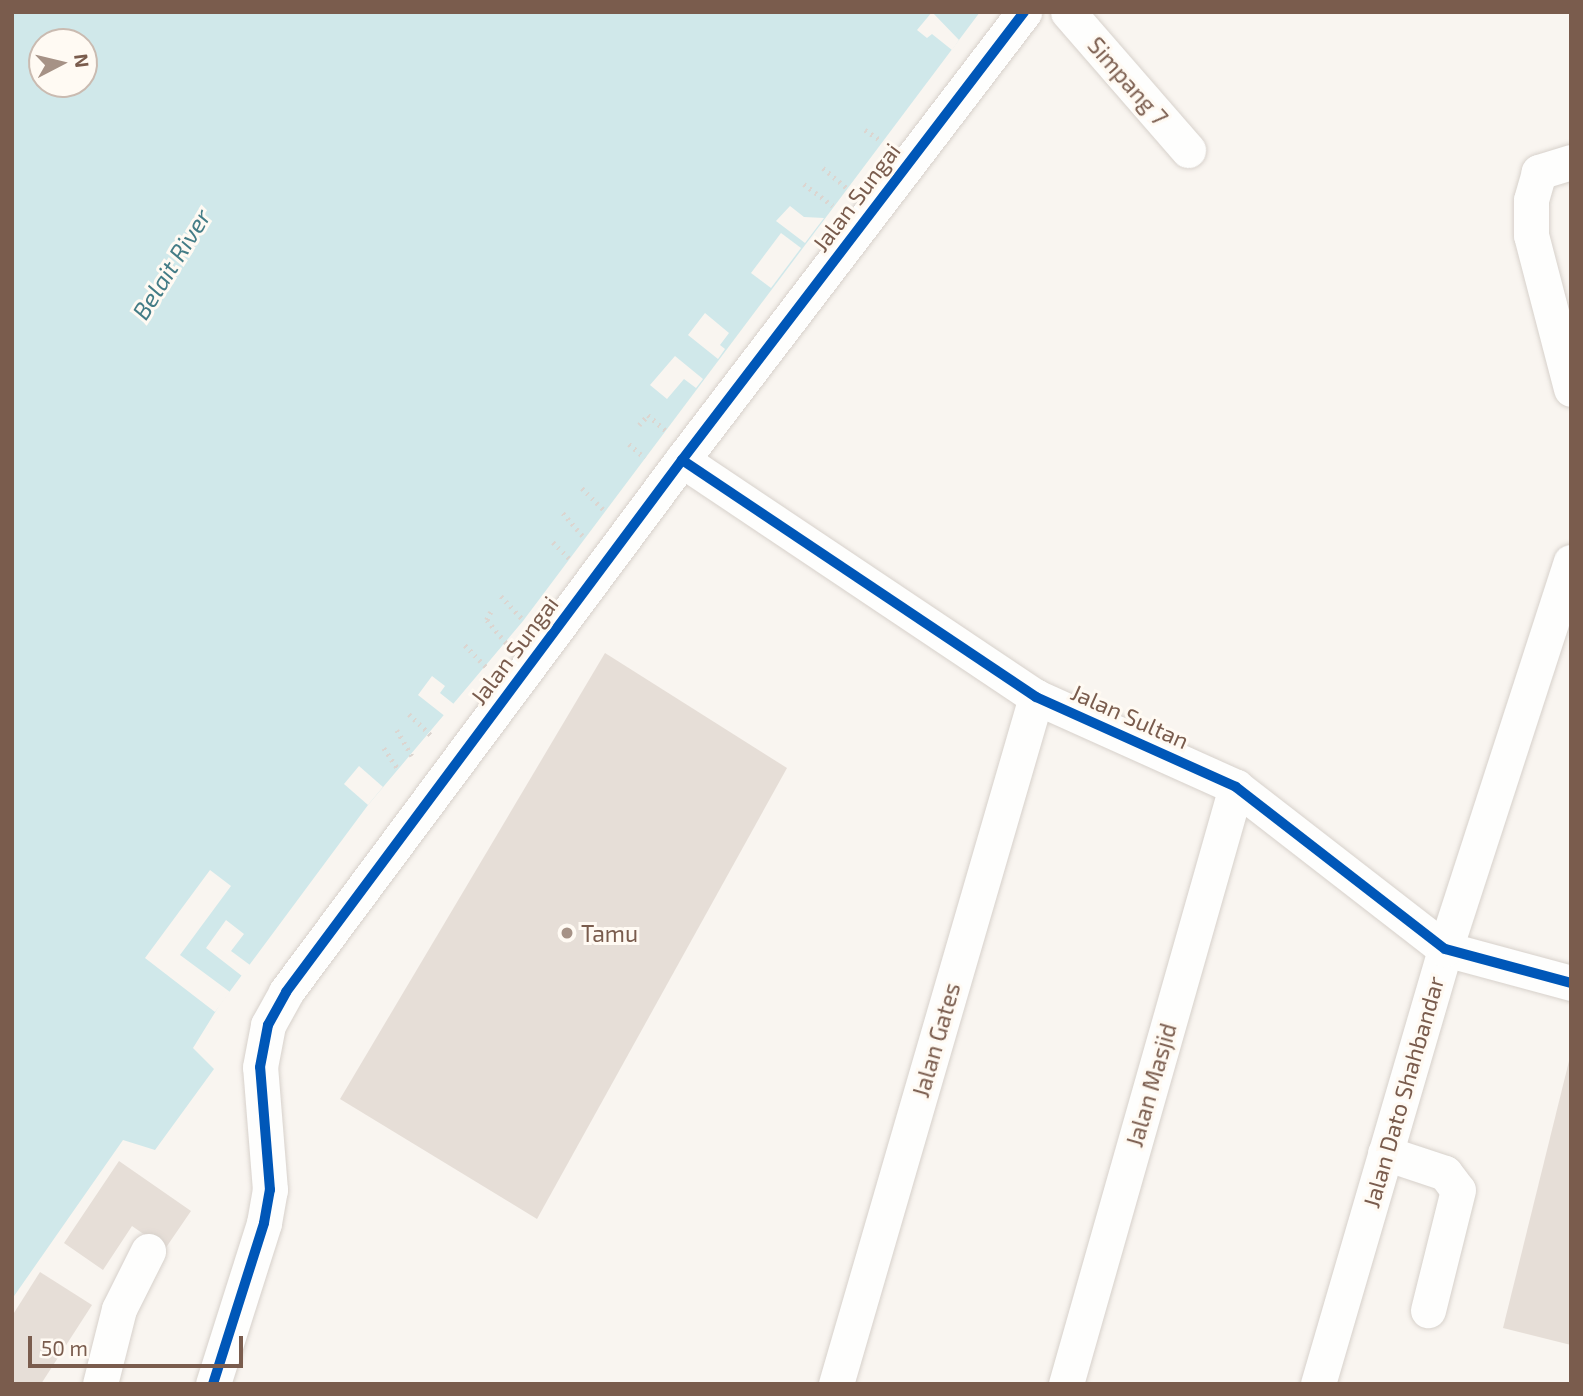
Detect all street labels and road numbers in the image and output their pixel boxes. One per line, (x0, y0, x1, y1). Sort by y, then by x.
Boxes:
street label: Simpang 7 (1082, 31, 1174, 131)
street label: Jalan Sungai (806, 137, 906, 257)
street label: Jalan Sungai (464, 590, 564, 710)
street label: Jalan Sultan (1067, 678, 1193, 754)
street label: Jalan Dato Shahbandar (1357, 973, 1449, 1211)
street label: Jalan Gates (906, 979, 966, 1101)
street label: Jalan Masjid (1120, 1020, 1182, 1150)

